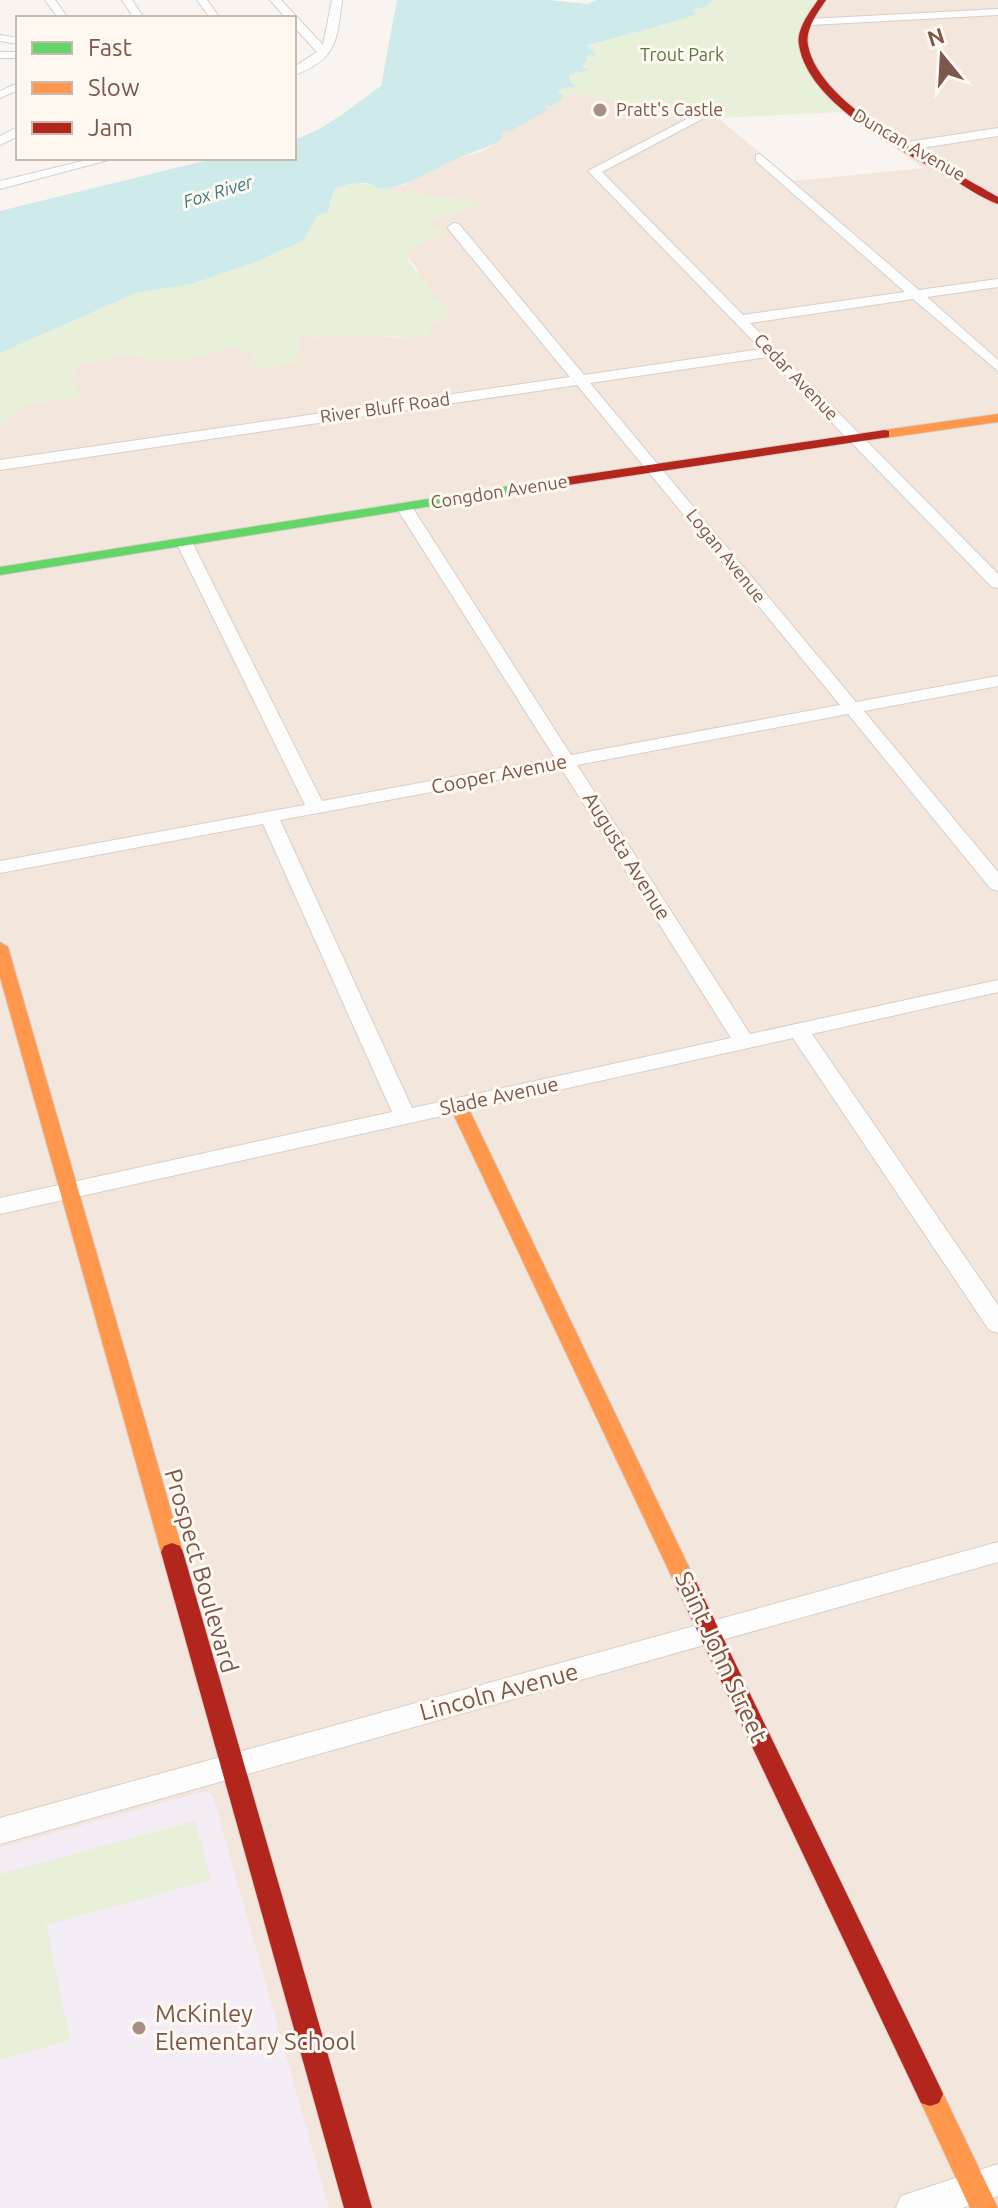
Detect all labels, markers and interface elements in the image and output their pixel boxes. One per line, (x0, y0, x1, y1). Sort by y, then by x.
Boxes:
legend (16, 16, 296, 160)
north arrow (902, 16, 982, 96)
text: N (924, 22, 947, 51)
text: Fast (88, 34, 132, 61)
park label: Trout Park (640, 44, 724, 64)
text: Slow (88, 74, 140, 101)
place label: Pratt's Castle (616, 99, 723, 119)
marker: Pratt's Castle (591, 101, 609, 119)
street label: Duncan Avenue (850, 104, 969, 184)
text: Jam (88, 114, 133, 141)
water label: Fox River (181, 171, 256, 211)
street label: Cedar Avenue (751, 329, 843, 424)
street label: River Bluff Road (319, 388, 451, 426)
street label: Congdon Avenue (429, 470, 569, 512)
street label: Logan Avenue (683, 505, 771, 606)
street label: Cooper Avenue (429, 749, 569, 798)
street label: Augusta Avenue (579, 788, 676, 924)
street label: Slade Avenue (437, 1072, 560, 1119)
street label: Prospect Boulevard (159, 1466, 244, 1676)
street label: Saint John Street (670, 1567, 773, 1747)
street label: Lincoln Avenue (417, 1657, 581, 1726)
place label: McKinley Elementary School (155, 2000, 356, 2055)
marker: McKinley Elementary School (130, 2019, 148, 2037)

